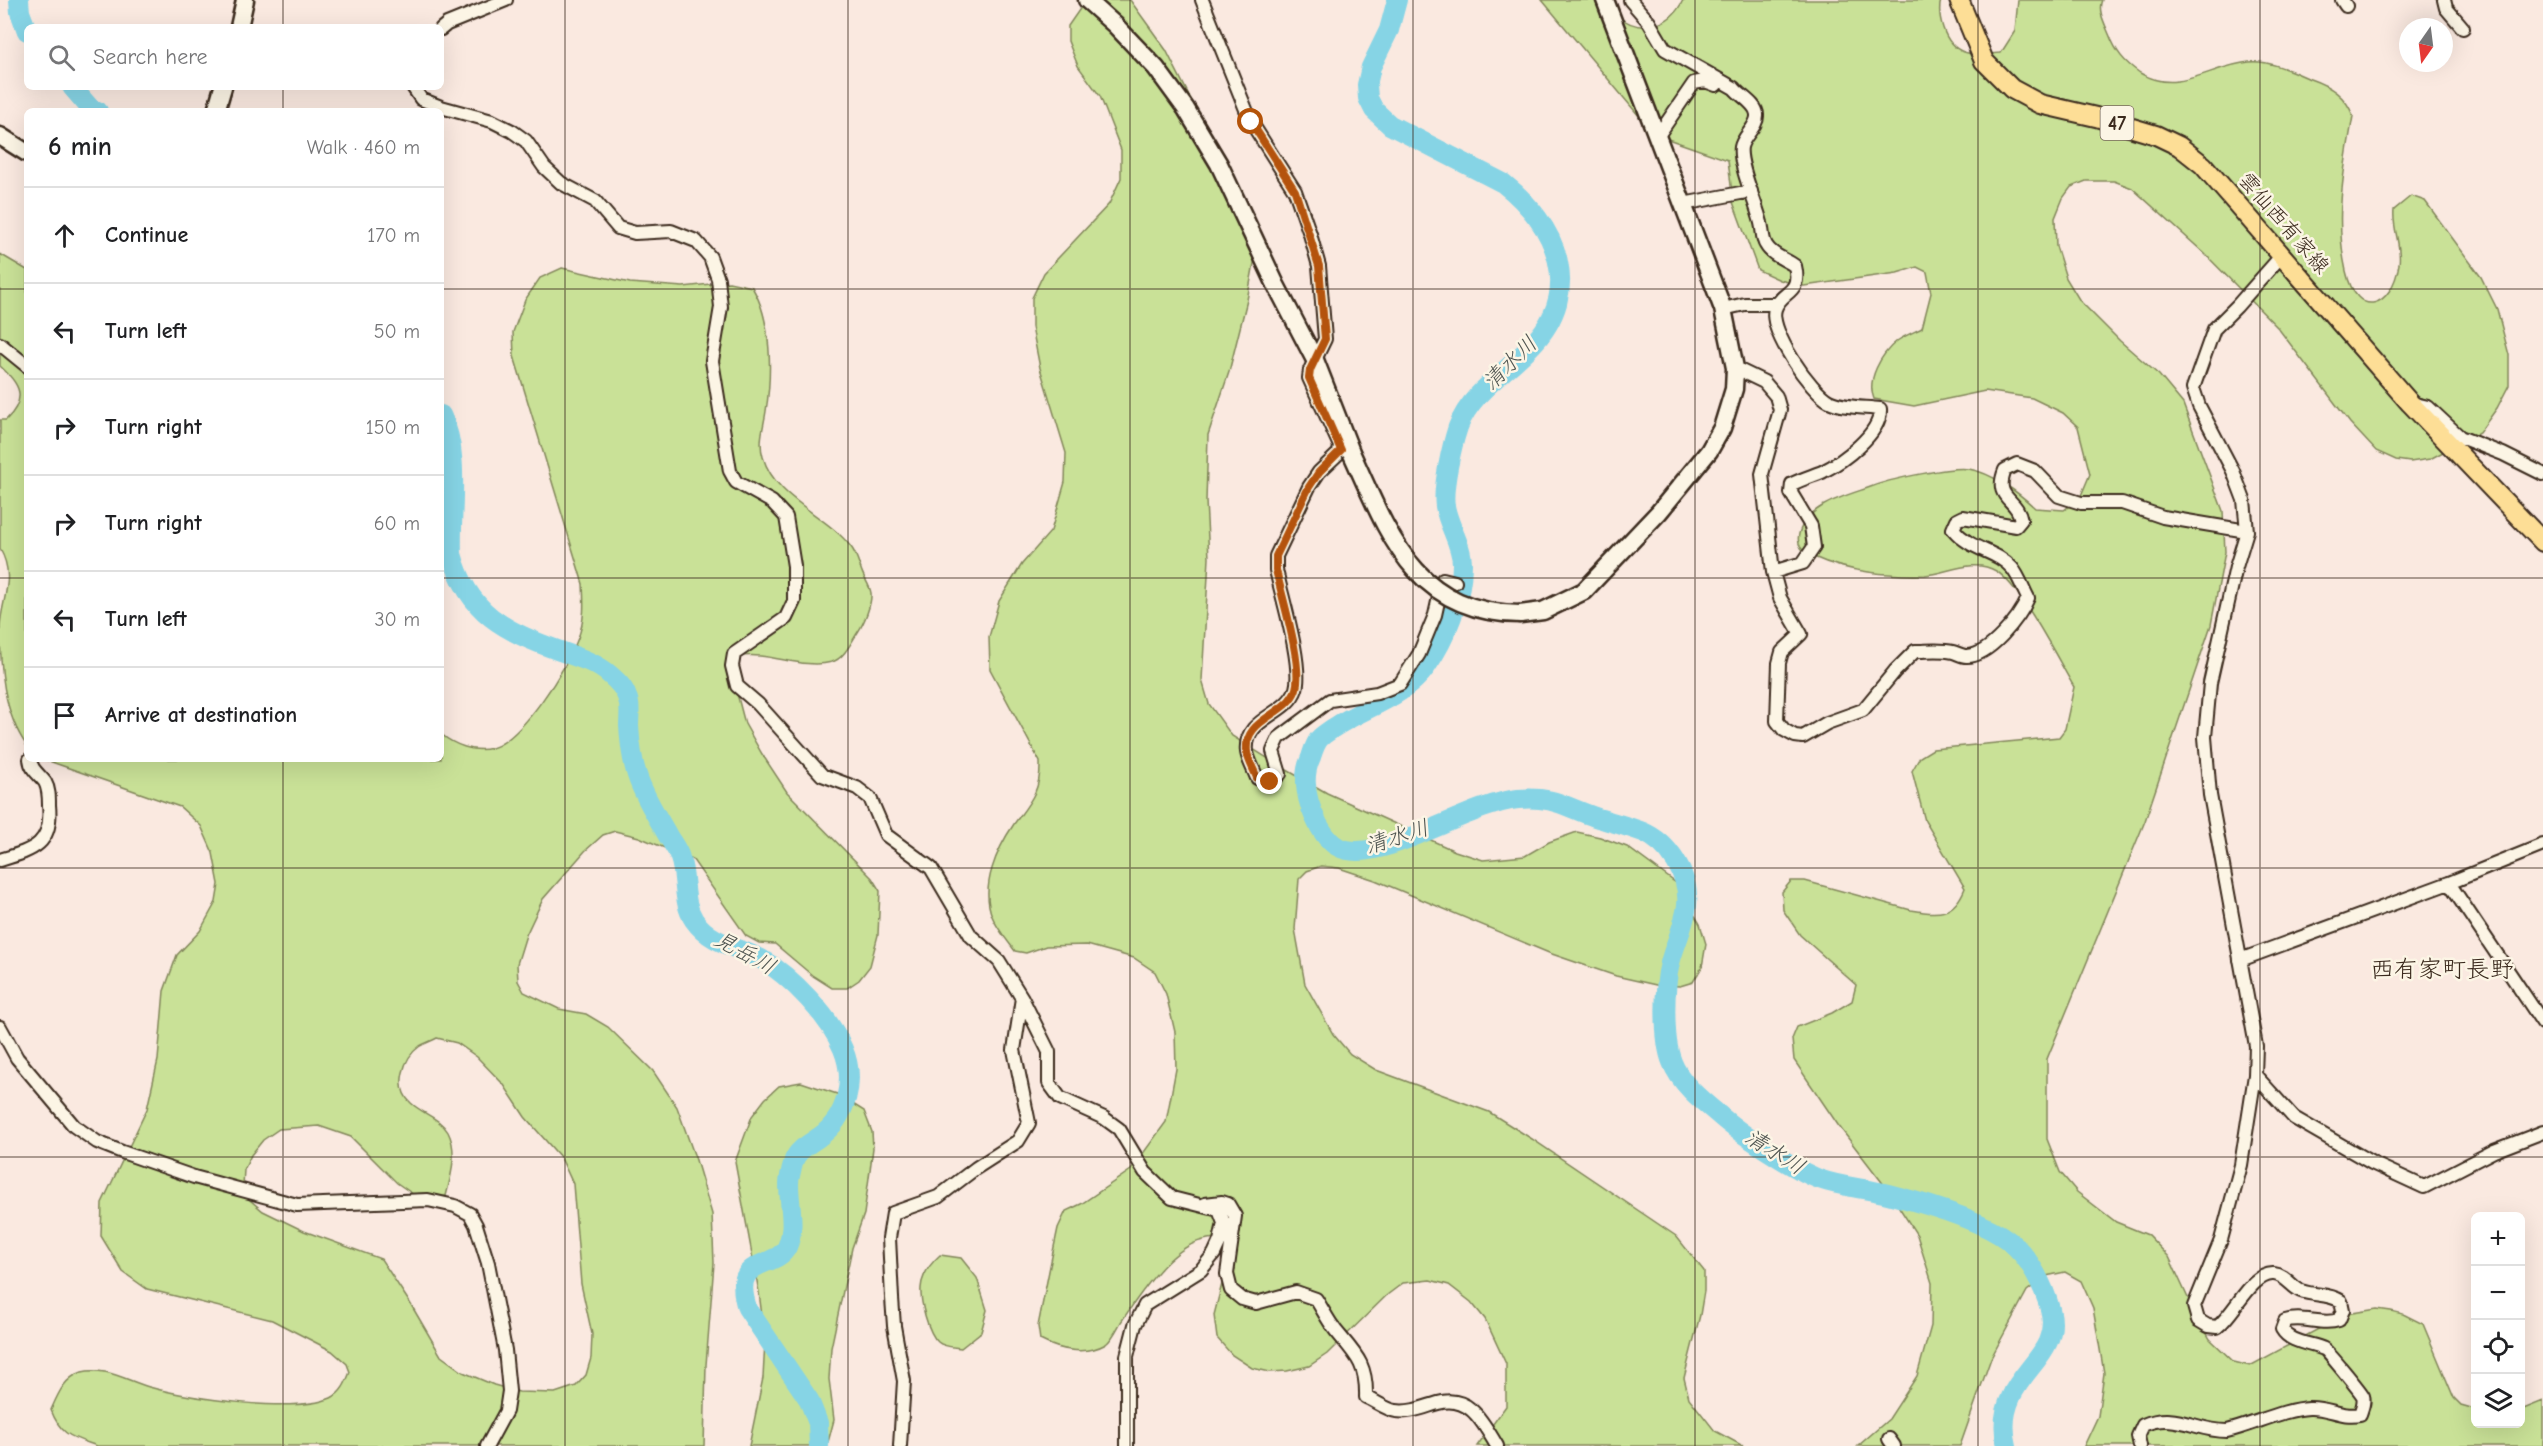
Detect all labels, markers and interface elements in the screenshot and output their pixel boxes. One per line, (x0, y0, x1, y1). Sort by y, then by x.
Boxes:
north arrow (2399, 18, 2453, 72)
search box (24, 24, 444, 90)
icon: search (45, 41, 78, 74)
text: Search here (93, 44, 208, 70)
road number: 47 (2100, 106, 2134, 140)
route start (1237, 108, 1263, 134)
text: 6 min (48, 132, 112, 162)
text: Walk · 460 m (307, 136, 420, 159)
street label: 雲仙西有家線 (2234, 168, 2334, 278)
icon: ahead (48, 219, 81, 252)
text: Continue (105, 222, 188, 248)
text: 170 m (367, 224, 420, 247)
icon: left (48, 315, 81, 348)
text: Turn left (105, 318, 187, 344)
text: 50 m (374, 320, 420, 343)
water label: 清水川 (1477, 330, 1543, 396)
icon: right (48, 411, 81, 444)
text: Turn right (105, 414, 202, 440)
text: 150 m (366, 416, 420, 439)
icon: right (48, 507, 81, 540)
text: Turn right (105, 510, 202, 536)
text: 60 m (374, 512, 420, 535)
icon: left (48, 603, 81, 636)
text: Turn left (105, 606, 187, 632)
text: 30 m (374, 608, 420, 631)
icon: arrive (48, 699, 81, 732)
text: Arrive at destination (105, 702, 297, 728)
route end (1256, 768, 1282, 794)
water label: 清水川 (1362, 814, 1432, 860)
water label: 見岳川 (710, 926, 780, 980)
district label: 西有家町長野 (2370, 955, 2514, 983)
water label: 清水川 (1740, 1123, 1810, 1181)
map controls (2471, 1212, 2525, 1428)
button: + (2471, 1212, 2525, 1266)
button: − (2471, 1266, 2525, 1320)
button: locate (2471, 1320, 2525, 1374)
button: layers (2471, 1374, 2525, 1428)

